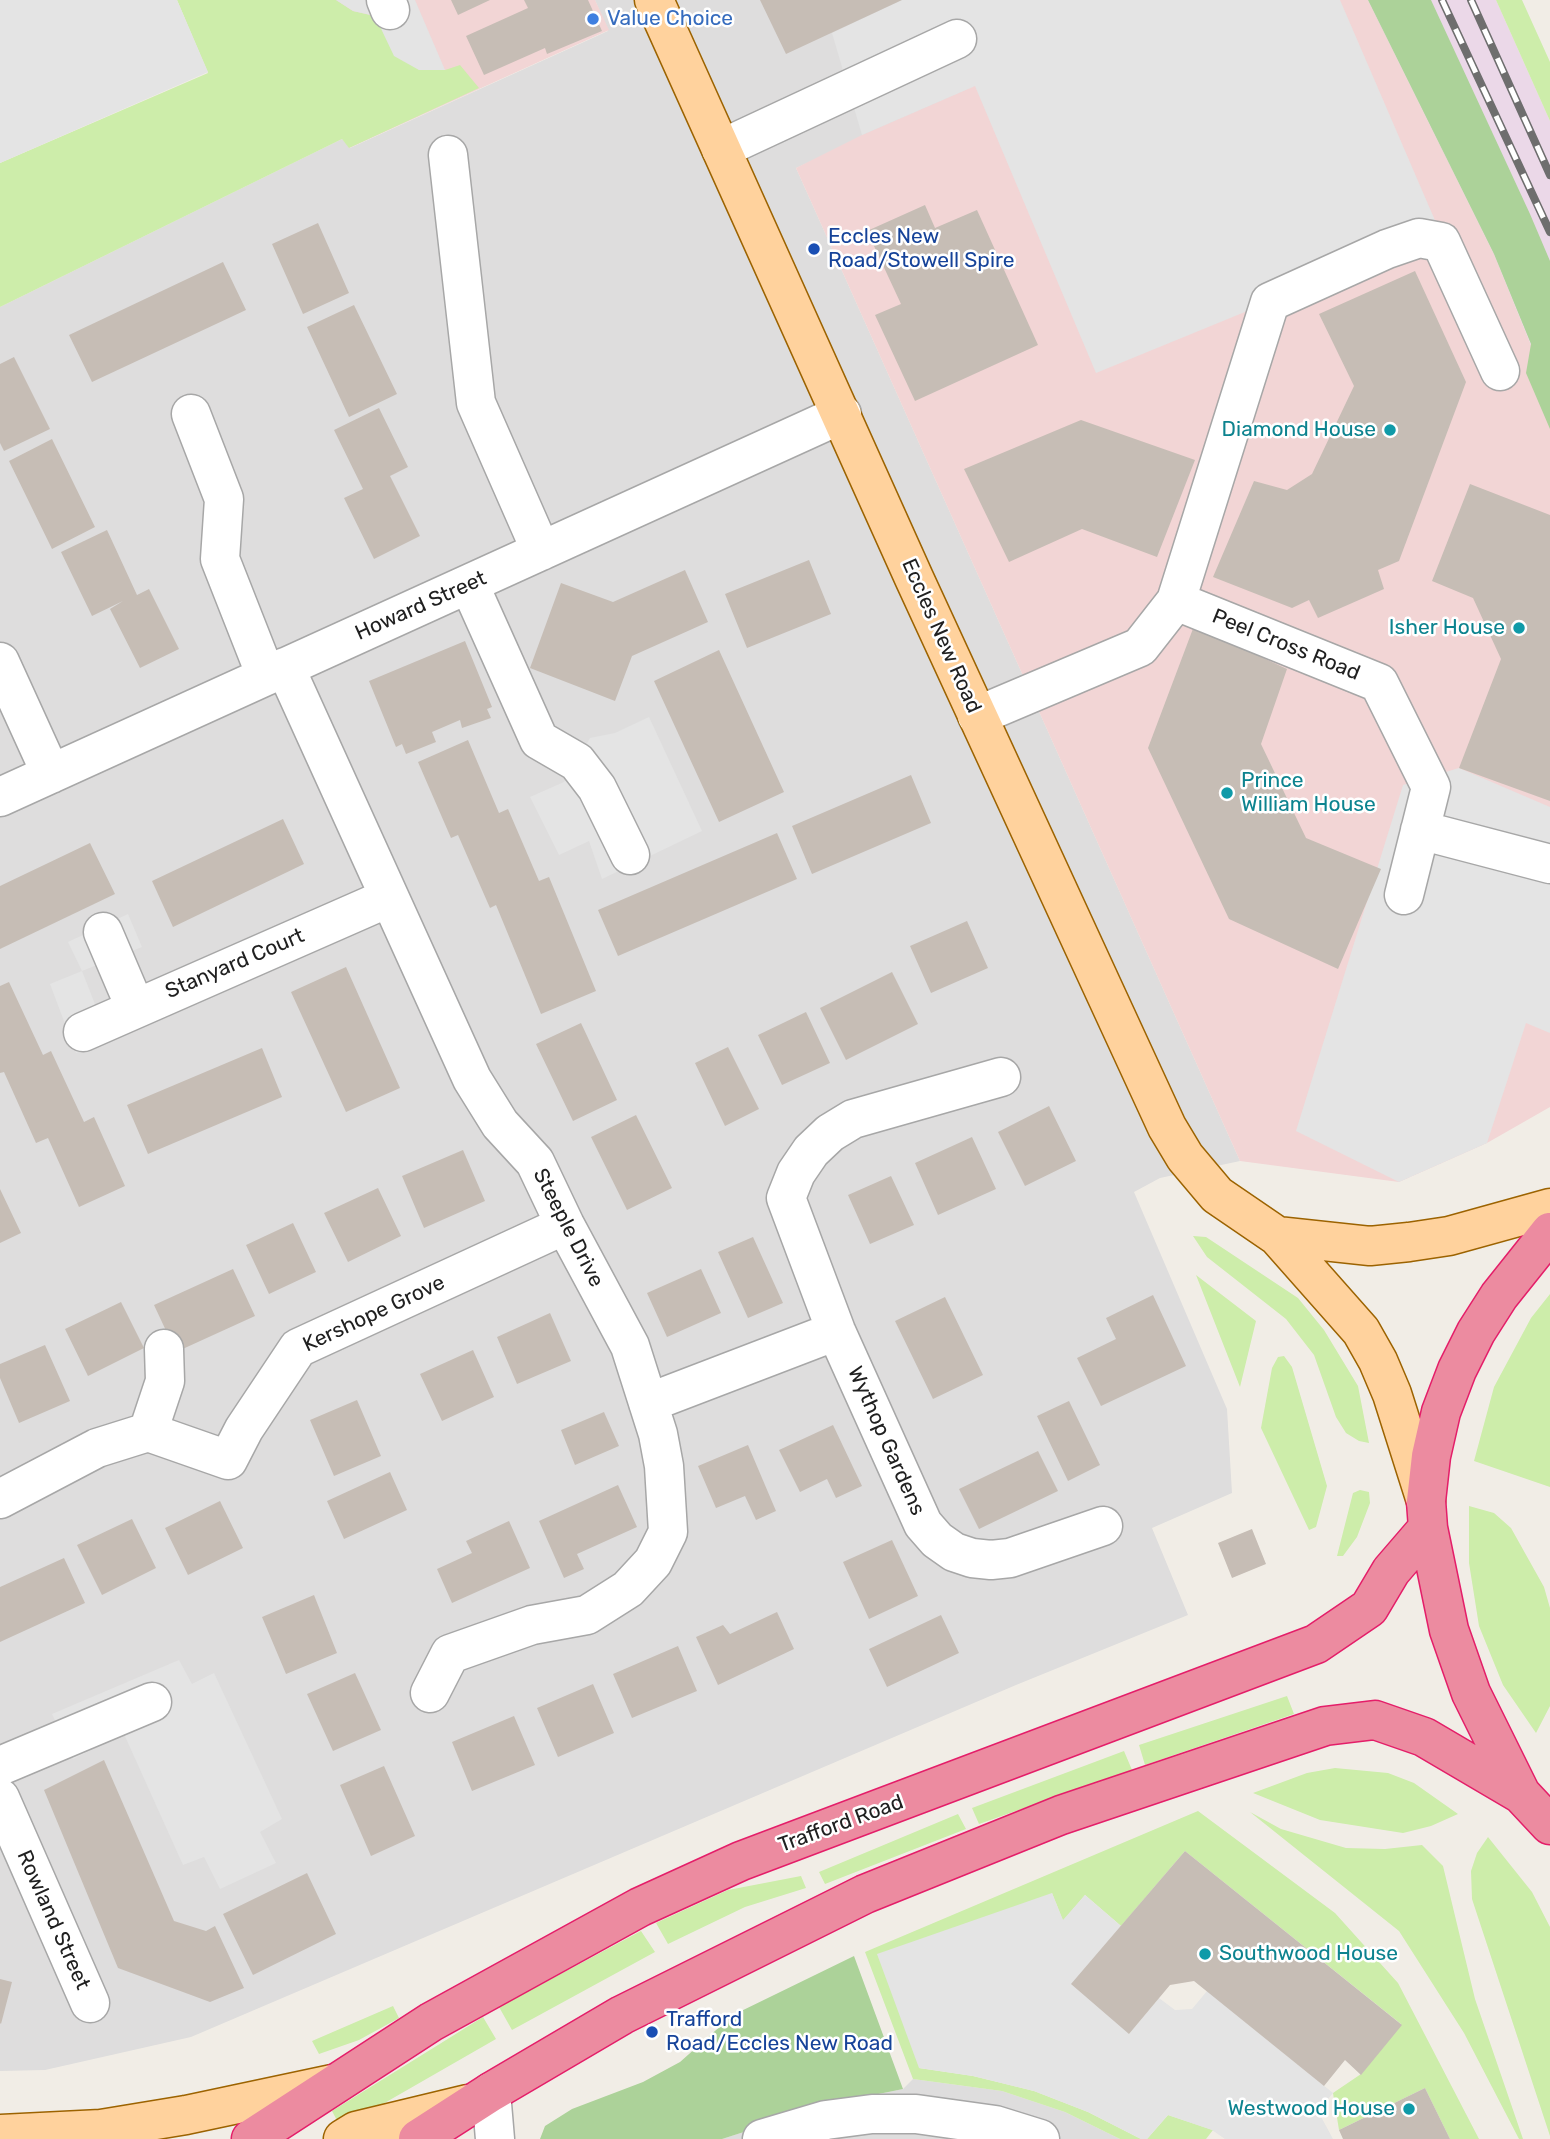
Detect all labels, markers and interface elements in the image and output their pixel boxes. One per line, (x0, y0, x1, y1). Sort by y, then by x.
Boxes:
place label: Value Choice (607, 6, 733, 32)
marker: Value Choice (585, 11, 601, 27)
place label: Eccles New Road/Stowell Spire (828, 224, 1014, 274)
marker: Eccles New Road/Stowell Spire (806, 241, 822, 257)
place label: Diamond House (1222, 417, 1376, 443)
marker: Diamond House (1382, 422, 1398, 438)
street label: Eccles New Road (896, 555, 986, 717)
street label: Howard Street (351, 566, 491, 646)
street label: Peel Cross Road (1208, 604, 1364, 686)
place label: Isher House (1389, 615, 1505, 641)
marker: Isher House (1511, 620, 1527, 636)
place label: Prince William House (1241, 768, 1376, 818)
marker: Prince William House (1219, 785, 1235, 801)
street label: Stanyard Court (162, 923, 308, 1005)
street label: Steeple Drive (527, 1164, 609, 1292)
street label: Kershope Grove (299, 1270, 449, 1358)
street label: Wythop Gardens (842, 1363, 930, 1519)
street label: Trafford Road (775, 1790, 907, 1858)
street label: Rowland Street (11, 1846, 95, 1994)
place label: Southwood House (1219, 1941, 1398, 1967)
marker: Southwood House (1197, 1946, 1213, 1962)
place label: Trafford Road/Eccles New Road (666, 2007, 893, 2057)
marker: Trafford Road/Eccles New Road (644, 2024, 660, 2040)
place label: Westwood House (1227, 2096, 1395, 2122)
marker: Westwood House (1401, 2101, 1417, 2117)

